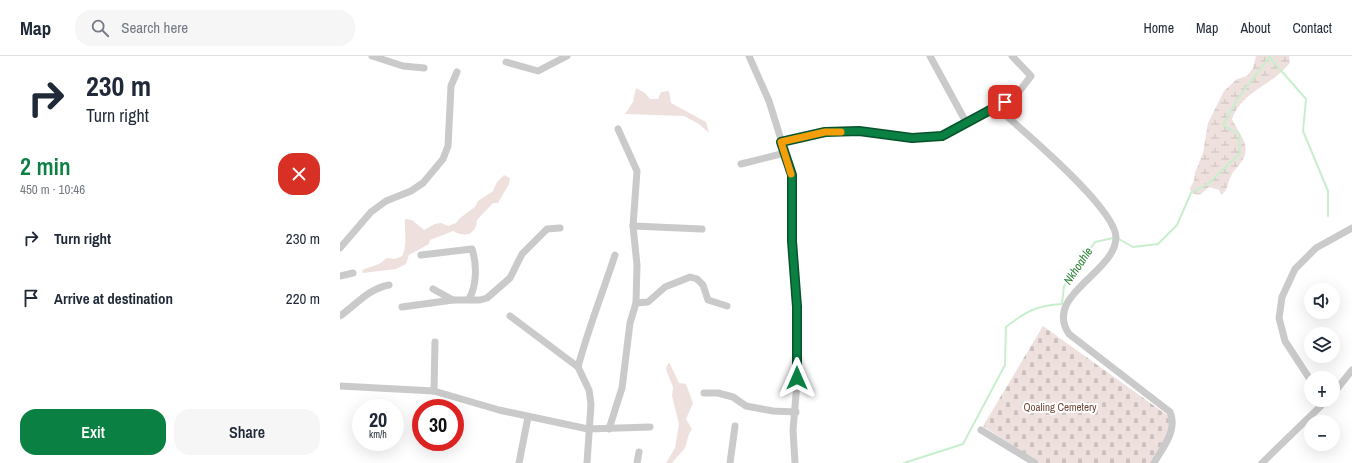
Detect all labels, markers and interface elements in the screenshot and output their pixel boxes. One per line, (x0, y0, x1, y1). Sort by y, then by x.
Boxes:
search box (75, 10, 355, 46)
text: Map (20, 15, 51, 41)
icon: search (89, 17, 111, 39)
text: Search here (121, 17, 188, 38)
text: Home (1143, 19, 1174, 37)
text: Map (1196, 19, 1218, 37)
text: About (1240, 19, 1270, 37)
text: Contact (1292, 19, 1332, 37)
text: 230 m (86, 67, 151, 105)
icon: right (20, 72, 72, 124)
pin (988, 85, 1022, 119)
icon: arrive (994, 91, 1016, 113)
text: Turn right (86, 103, 149, 128)
text: 2 min (20, 150, 71, 182)
button: close (278, 153, 320, 195)
text: 450 m · 10:46 (20, 181, 85, 198)
icon: right (20, 227, 42, 249)
text: Turn right (54, 228, 111, 249)
text: 230 m (286, 228, 320, 249)
water label: Nkhoahle (1060, 244, 1097, 288)
map controls (1304, 283, 1340, 451)
button: sound (1304, 283, 1340, 319)
icon: arrive (20, 287, 42, 309)
text: Arrive at destination (54, 288, 173, 309)
text: 220 m (286, 288, 320, 309)
button: layers (1304, 327, 1340, 363)
position arrow (776, 357, 818, 399)
button: + (1304, 371, 1340, 407)
speed limit sign: 30 (412, 399, 464, 451)
park label: Qoaling Cemetery (1023, 400, 1097, 414)
text: 20 (369, 406, 387, 433)
button: Exit (20, 409, 166, 455)
button: Share (174, 409, 320, 455)
button: − (1304, 415, 1340, 451)
text: km/h (369, 428, 387, 441)

